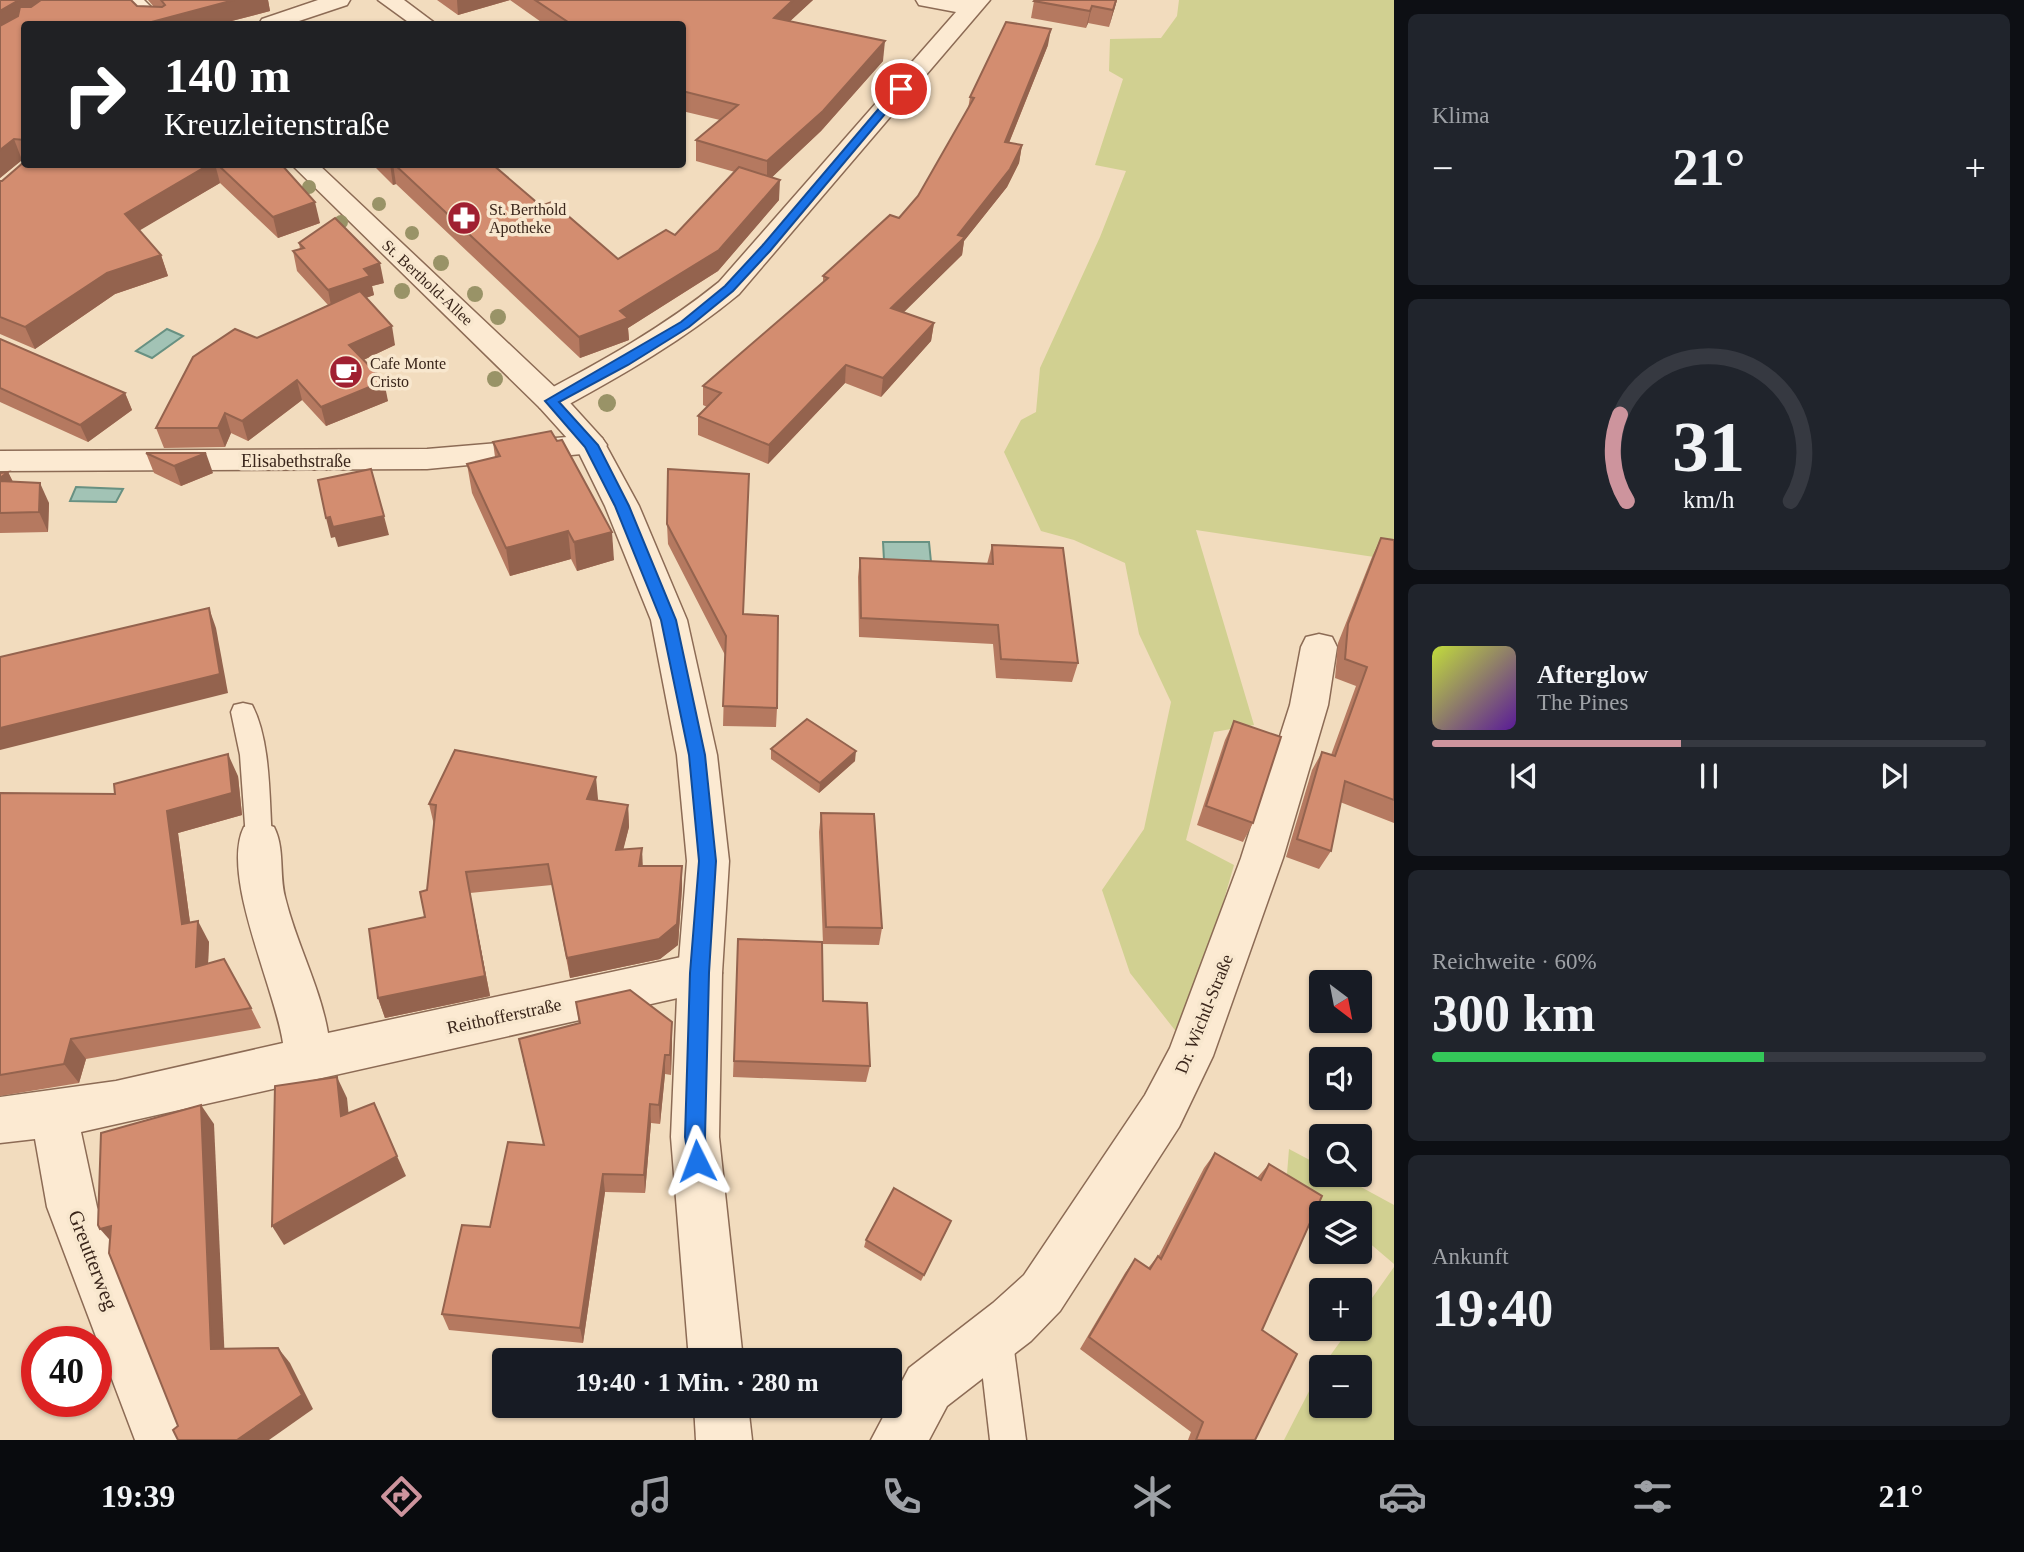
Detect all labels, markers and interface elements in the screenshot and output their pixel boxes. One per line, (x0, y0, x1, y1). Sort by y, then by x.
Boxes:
text: 140 m (164, 48, 291, 103)
icon: right (49, 49, 140, 140)
pin (871, 59, 931, 119)
icon: arrive (882, 70, 920, 108)
text: Klima (1432, 103, 1490, 128)
text: Kreuzleitenstraße (164, 106, 390, 142)
text: 21° (1673, 139, 1745, 196)
text: − (1432, 147, 1453, 189)
text: + (1965, 147, 1986, 189)
pharmacy icon: St. Berthold Apotheke (445, 199, 483, 237)
place label: St. Berthold Apotheke (489, 201, 566, 237)
street label: St. Berthold-Allee (379, 236, 476, 329)
cafe icon: Cafe Monte Cristo (327, 353, 365, 391)
place label: Cafe Monte Cristo (370, 355, 446, 390)
text: 31 (1673, 406, 1745, 487)
street label: Elisabethstraße (241, 451, 351, 471)
text: km/h (1683, 486, 1735, 513)
text: Afterglow (1537, 660, 1648, 689)
text: The Pines (1537, 690, 1628, 715)
icon: previous (1505, 757, 1543, 795)
icon: pause (1690, 757, 1728, 795)
icon: next (1875, 757, 1913, 795)
text: Reichweite · 60% (1432, 949, 1597, 974)
street label: Dr. Wichtl-Straße (1171, 951, 1237, 1077)
north arrow (1309, 970, 1372, 1032)
map controls (1309, 970, 1372, 1418)
text: 300 km (1432, 985, 1595, 1042)
street label: Reithofferstraße (445, 994, 563, 1038)
button: sound (1309, 1047, 1372, 1110)
position arrow (660, 1124, 734, 1198)
button: search (1309, 1124, 1372, 1187)
button: layers (1309, 1201, 1372, 1264)
street label: Greutterweg (63, 1207, 123, 1314)
text: Ankunft (1432, 1244, 1509, 1269)
button: + (1309, 1278, 1372, 1341)
text: 19:40 (1432, 1280, 1553, 1337)
speed limit sign: 40 (21, 1326, 112, 1417)
button: − (1309, 1355, 1372, 1418)
text: 19:40 · 1 Min. · 280 m (575, 1368, 819, 1397)
icon: directions (377, 1472, 426, 1521)
icon: music (627, 1472, 676, 1521)
icon: phone (877, 1472, 926, 1521)
icon: climate (1128, 1472, 1177, 1521)
icon: car (1378, 1472, 1427, 1521)
icon: filters (1628, 1472, 1677, 1521)
text: 19:39 (101, 1478, 175, 1514)
text: 21° (1879, 1478, 1923, 1514)

